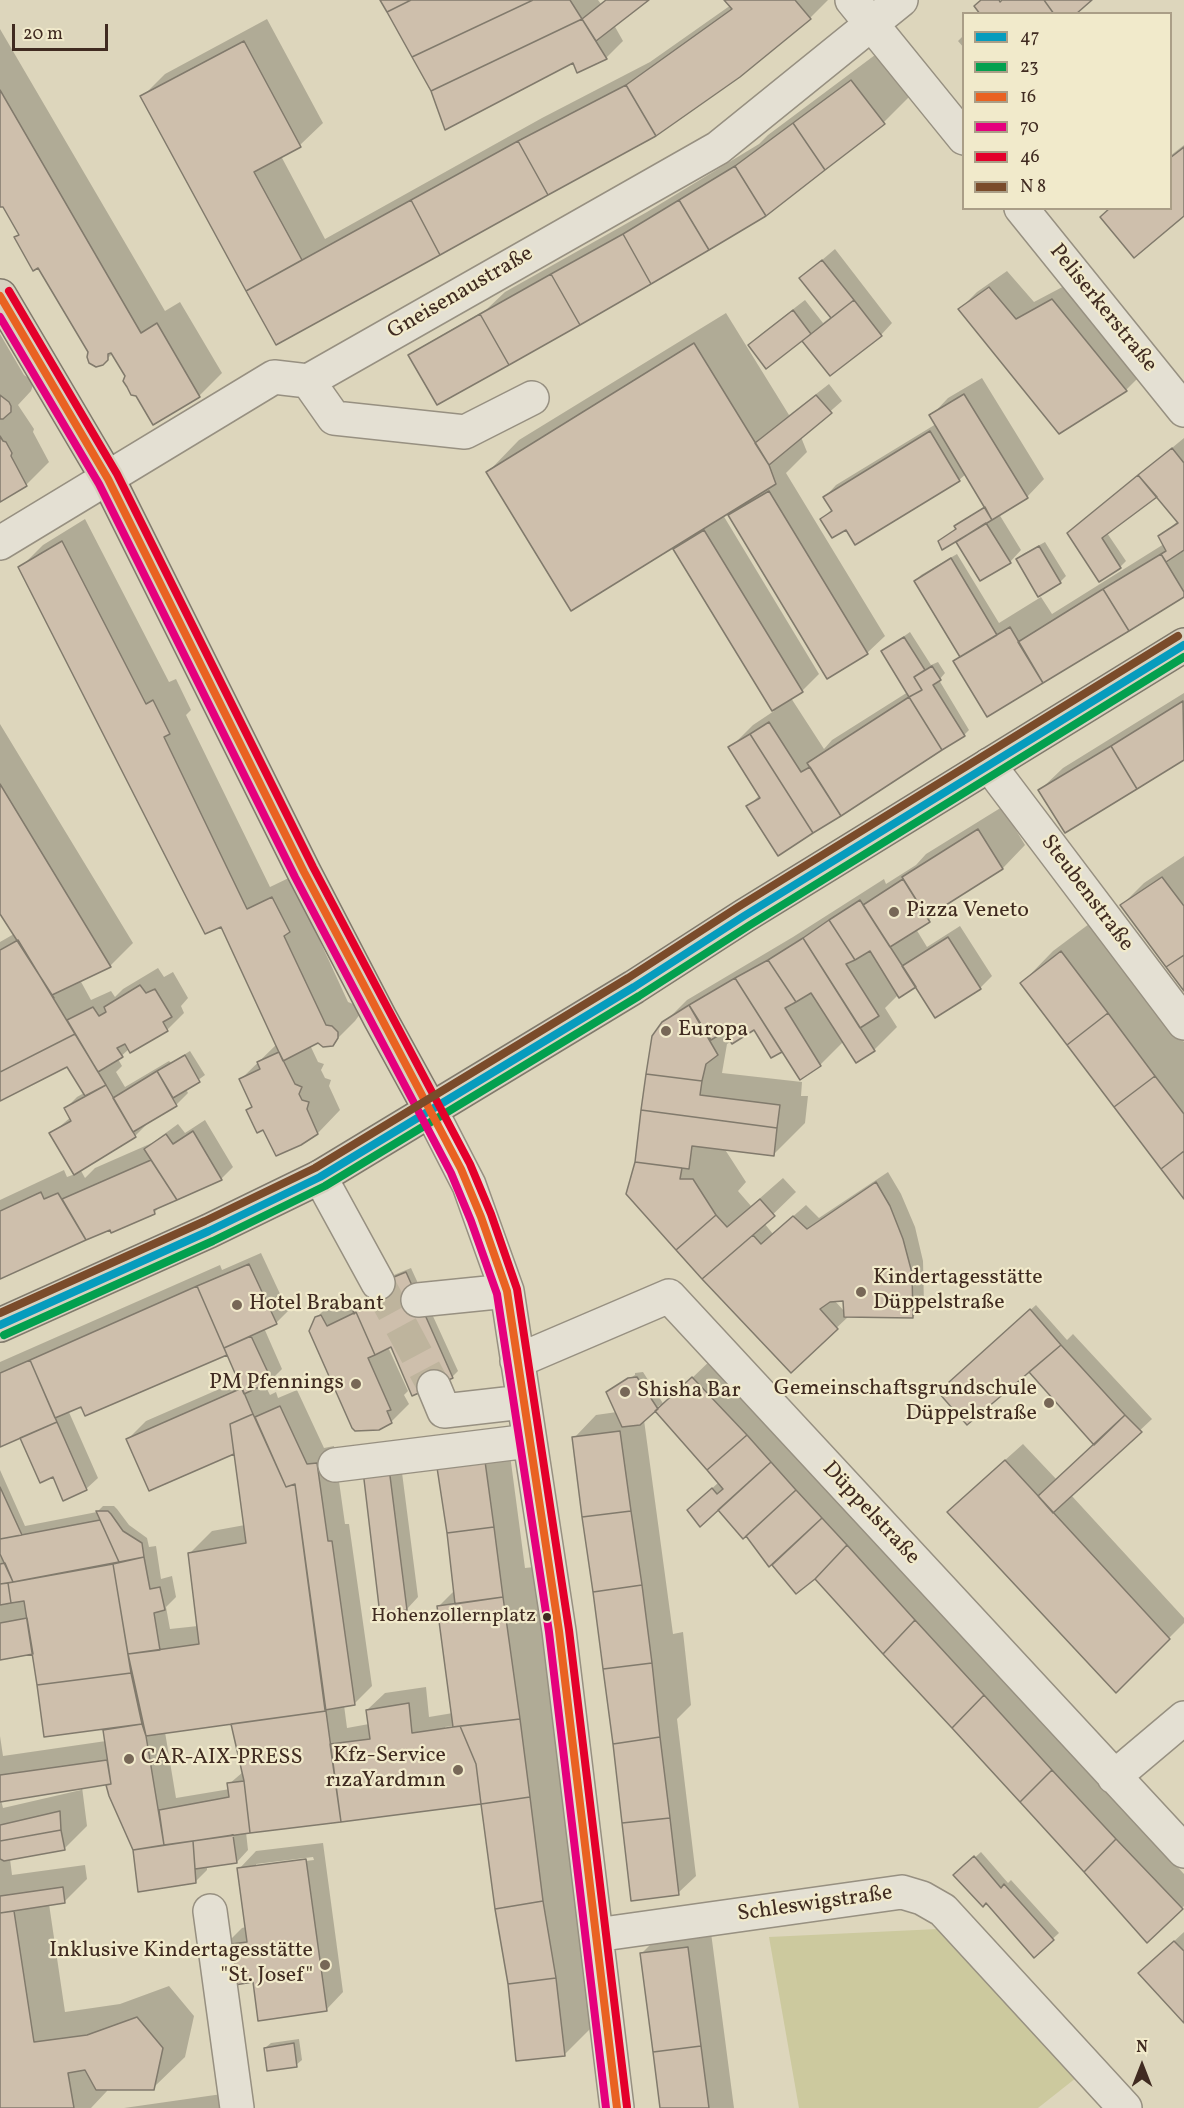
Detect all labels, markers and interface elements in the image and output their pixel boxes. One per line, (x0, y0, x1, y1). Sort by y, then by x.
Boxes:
scale bar (15, 12, 111, 50)
legend (962, 12, 1172, 210)
text: 20 m (23, 22, 63, 47)
text: 47 (1020, 25, 1039, 50)
text: 23 (1020, 55, 1038, 80)
text: 16 (1020, 85, 1036, 110)
text: 70 (1020, 115, 1039, 140)
text: 46 (1020, 145, 1040, 170)
text: N 8 (1020, 175, 1046, 200)
street label: Peliserkerstraße (1042, 240, 1162, 378)
street label: Gneisenaustraße (384, 242, 538, 346)
street label: Steubenstraße (1034, 831, 1138, 957)
place label: Pizza Veneto (906, 899, 1029, 925)
marker: Pizza Veneto (887, 905, 901, 919)
place label: Europa (678, 1018, 748, 1044)
marker: Europa (659, 1024, 673, 1038)
place label: Kindertagesstätte Düppelstraße (873, 1266, 1043, 1318)
marker: Kindertagesstätte Düppelstraße (854, 1285, 868, 1299)
place label: Hotel Brabant (249, 1292, 384, 1318)
marker: Hotel Brabant (230, 1298, 244, 1312)
place label: PM Pfennings (209, 1371, 344, 1397)
marker: PM Pfennings (349, 1377, 363, 1391)
place label: Gemeinschaftsgrundschule Düppelstraße (774, 1377, 1037, 1428)
place label: Shisha Bar (637, 1379, 741, 1405)
marker: Shisha Bar (618, 1385, 632, 1399)
marker: Gemeinschaftsgrundschule Düppelstraße (1042, 1396, 1056, 1410)
street label: Düppelstraße (815, 1457, 925, 1571)
place label: Hohenzollernplatz (371, 1605, 536, 1629)
marker: Hohenzollernplatz (541, 1611, 553, 1623)
place label: Kfz-Service rızaYardmın (325, 1744, 446, 1796)
place label: CAR-AIX-PRESS (141, 1746, 303, 1772)
marker: CAR-AIX-PRESS (122, 1752, 136, 1766)
marker: Kfz-Service rızaYardmın (451, 1763, 465, 1777)
street label: Schleswigstraße (736, 1881, 894, 1929)
place label: Inklusive Kindertagesstätte "St. Josef" (49, 1939, 313, 1990)
marker: Inklusive Kindertagesstätte "St. Josef" (318, 1958, 332, 1972)
north arrow (1112, 2036, 1172, 2096)
text: N (1136, 2037, 1148, 2059)

